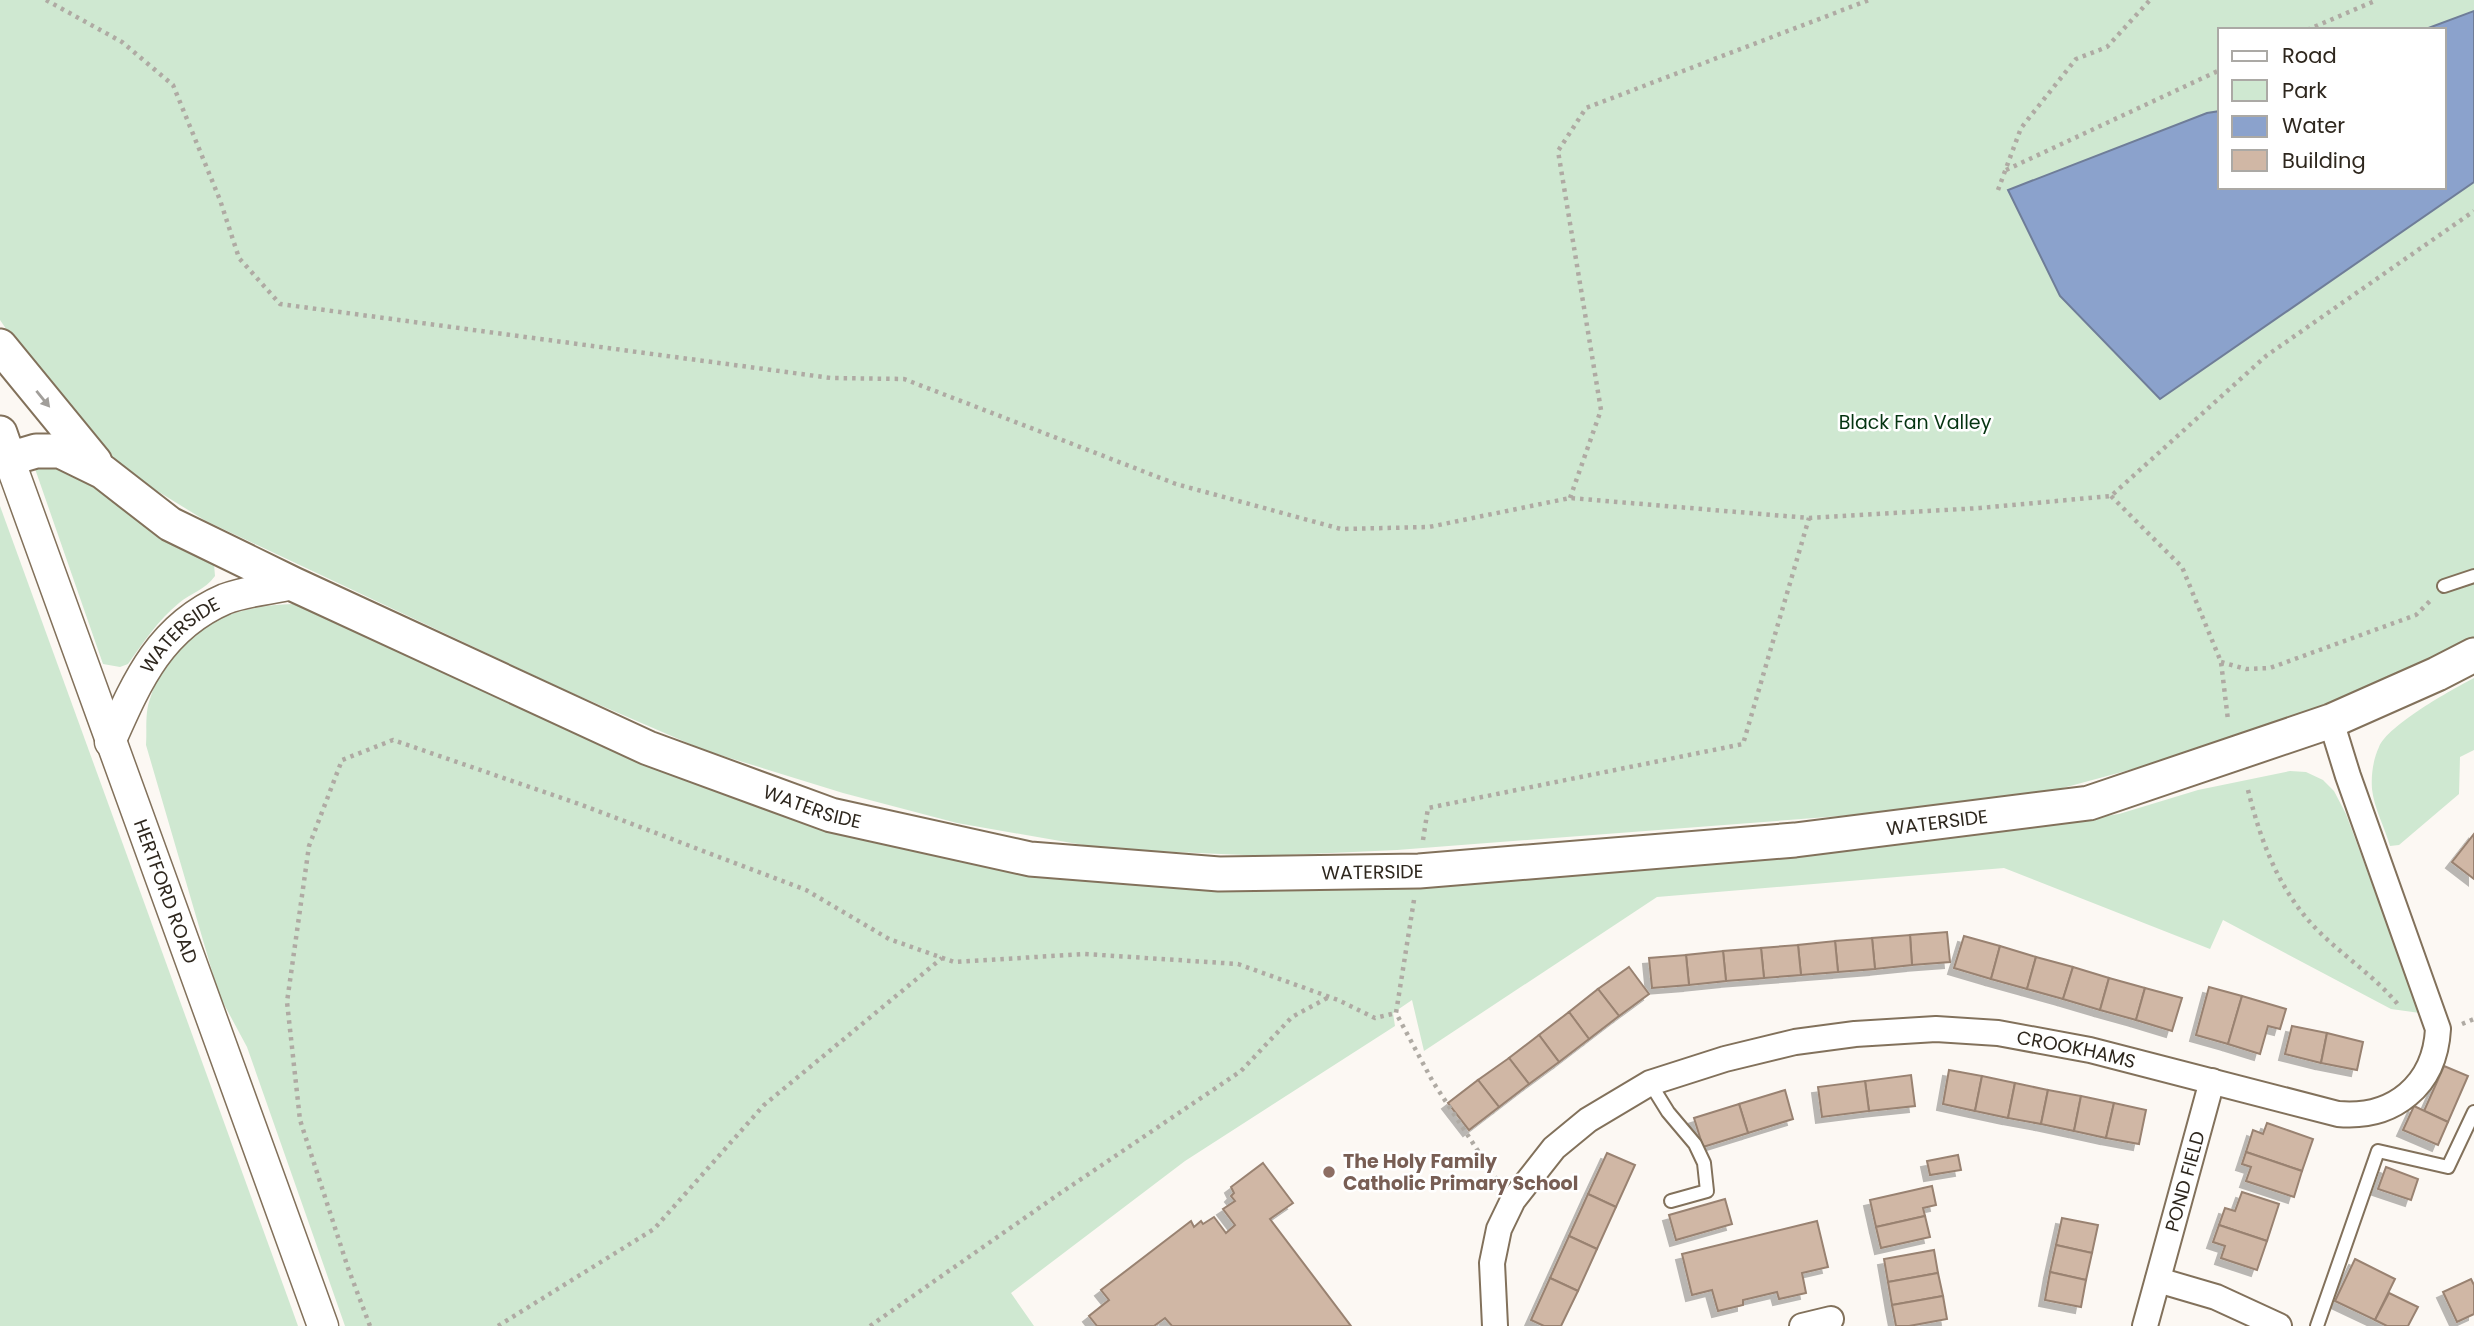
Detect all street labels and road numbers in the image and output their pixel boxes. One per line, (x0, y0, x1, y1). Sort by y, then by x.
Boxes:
street label: WATERSIDE (134, 591, 224, 679)
street label: WATERSIDE (759, 778, 864, 835)
street label: WATERSIDE (1885, 803, 1989, 842)
street label: HERTFORD ROAD (127, 815, 204, 968)
street label: WATERSIDE (1321, 858, 1424, 886)
street label: CROOKHAMS (2015, 1024, 2139, 1075)
street label: POND FIELD (2158, 1128, 2212, 1235)

